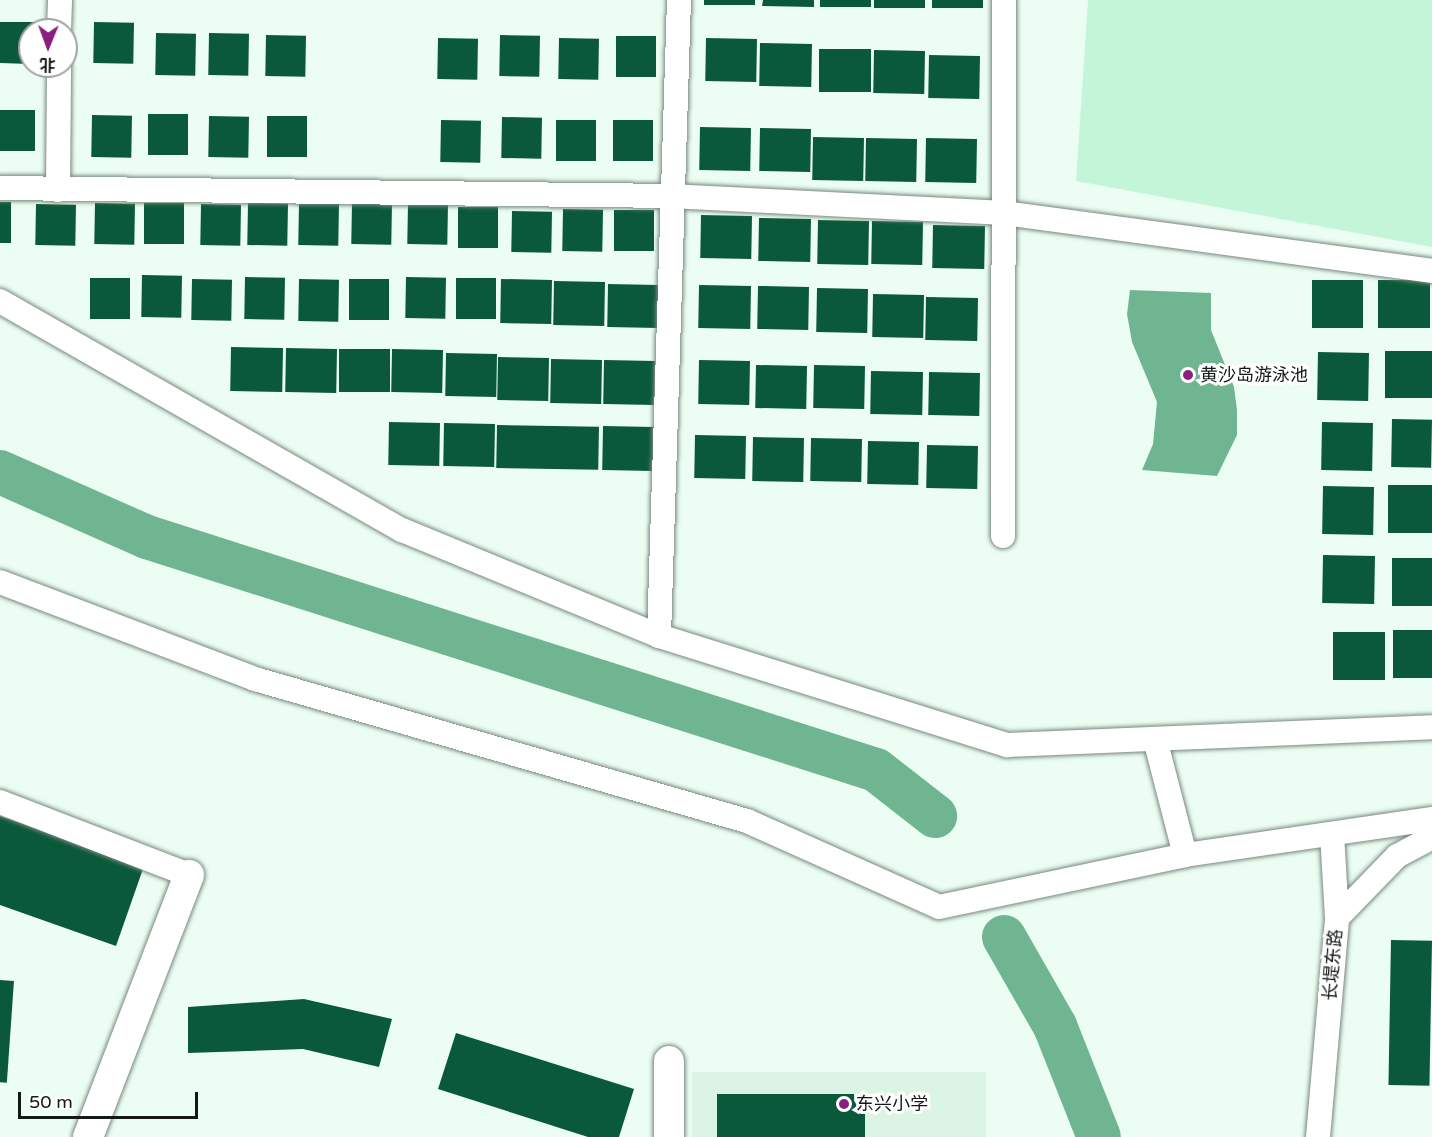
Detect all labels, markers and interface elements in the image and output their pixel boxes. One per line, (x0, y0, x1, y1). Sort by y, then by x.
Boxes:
north arrow (18, 18, 78, 78)
text: 北 (40, 54, 56, 74)
place label: 黄沙岛游泳池 (1200, 364, 1308, 386)
marker: 黄沙岛游泳池 (1181, 368, 1195, 382)
street label: 长堤东路 (1319, 928, 1347, 1002)
scale bar (21, 1080, 201, 1118)
text: 50 m (29, 1091, 73, 1113)
place label: 东兴小学 (856, 1093, 928, 1115)
marker: 东兴小学 (837, 1097, 851, 1111)

